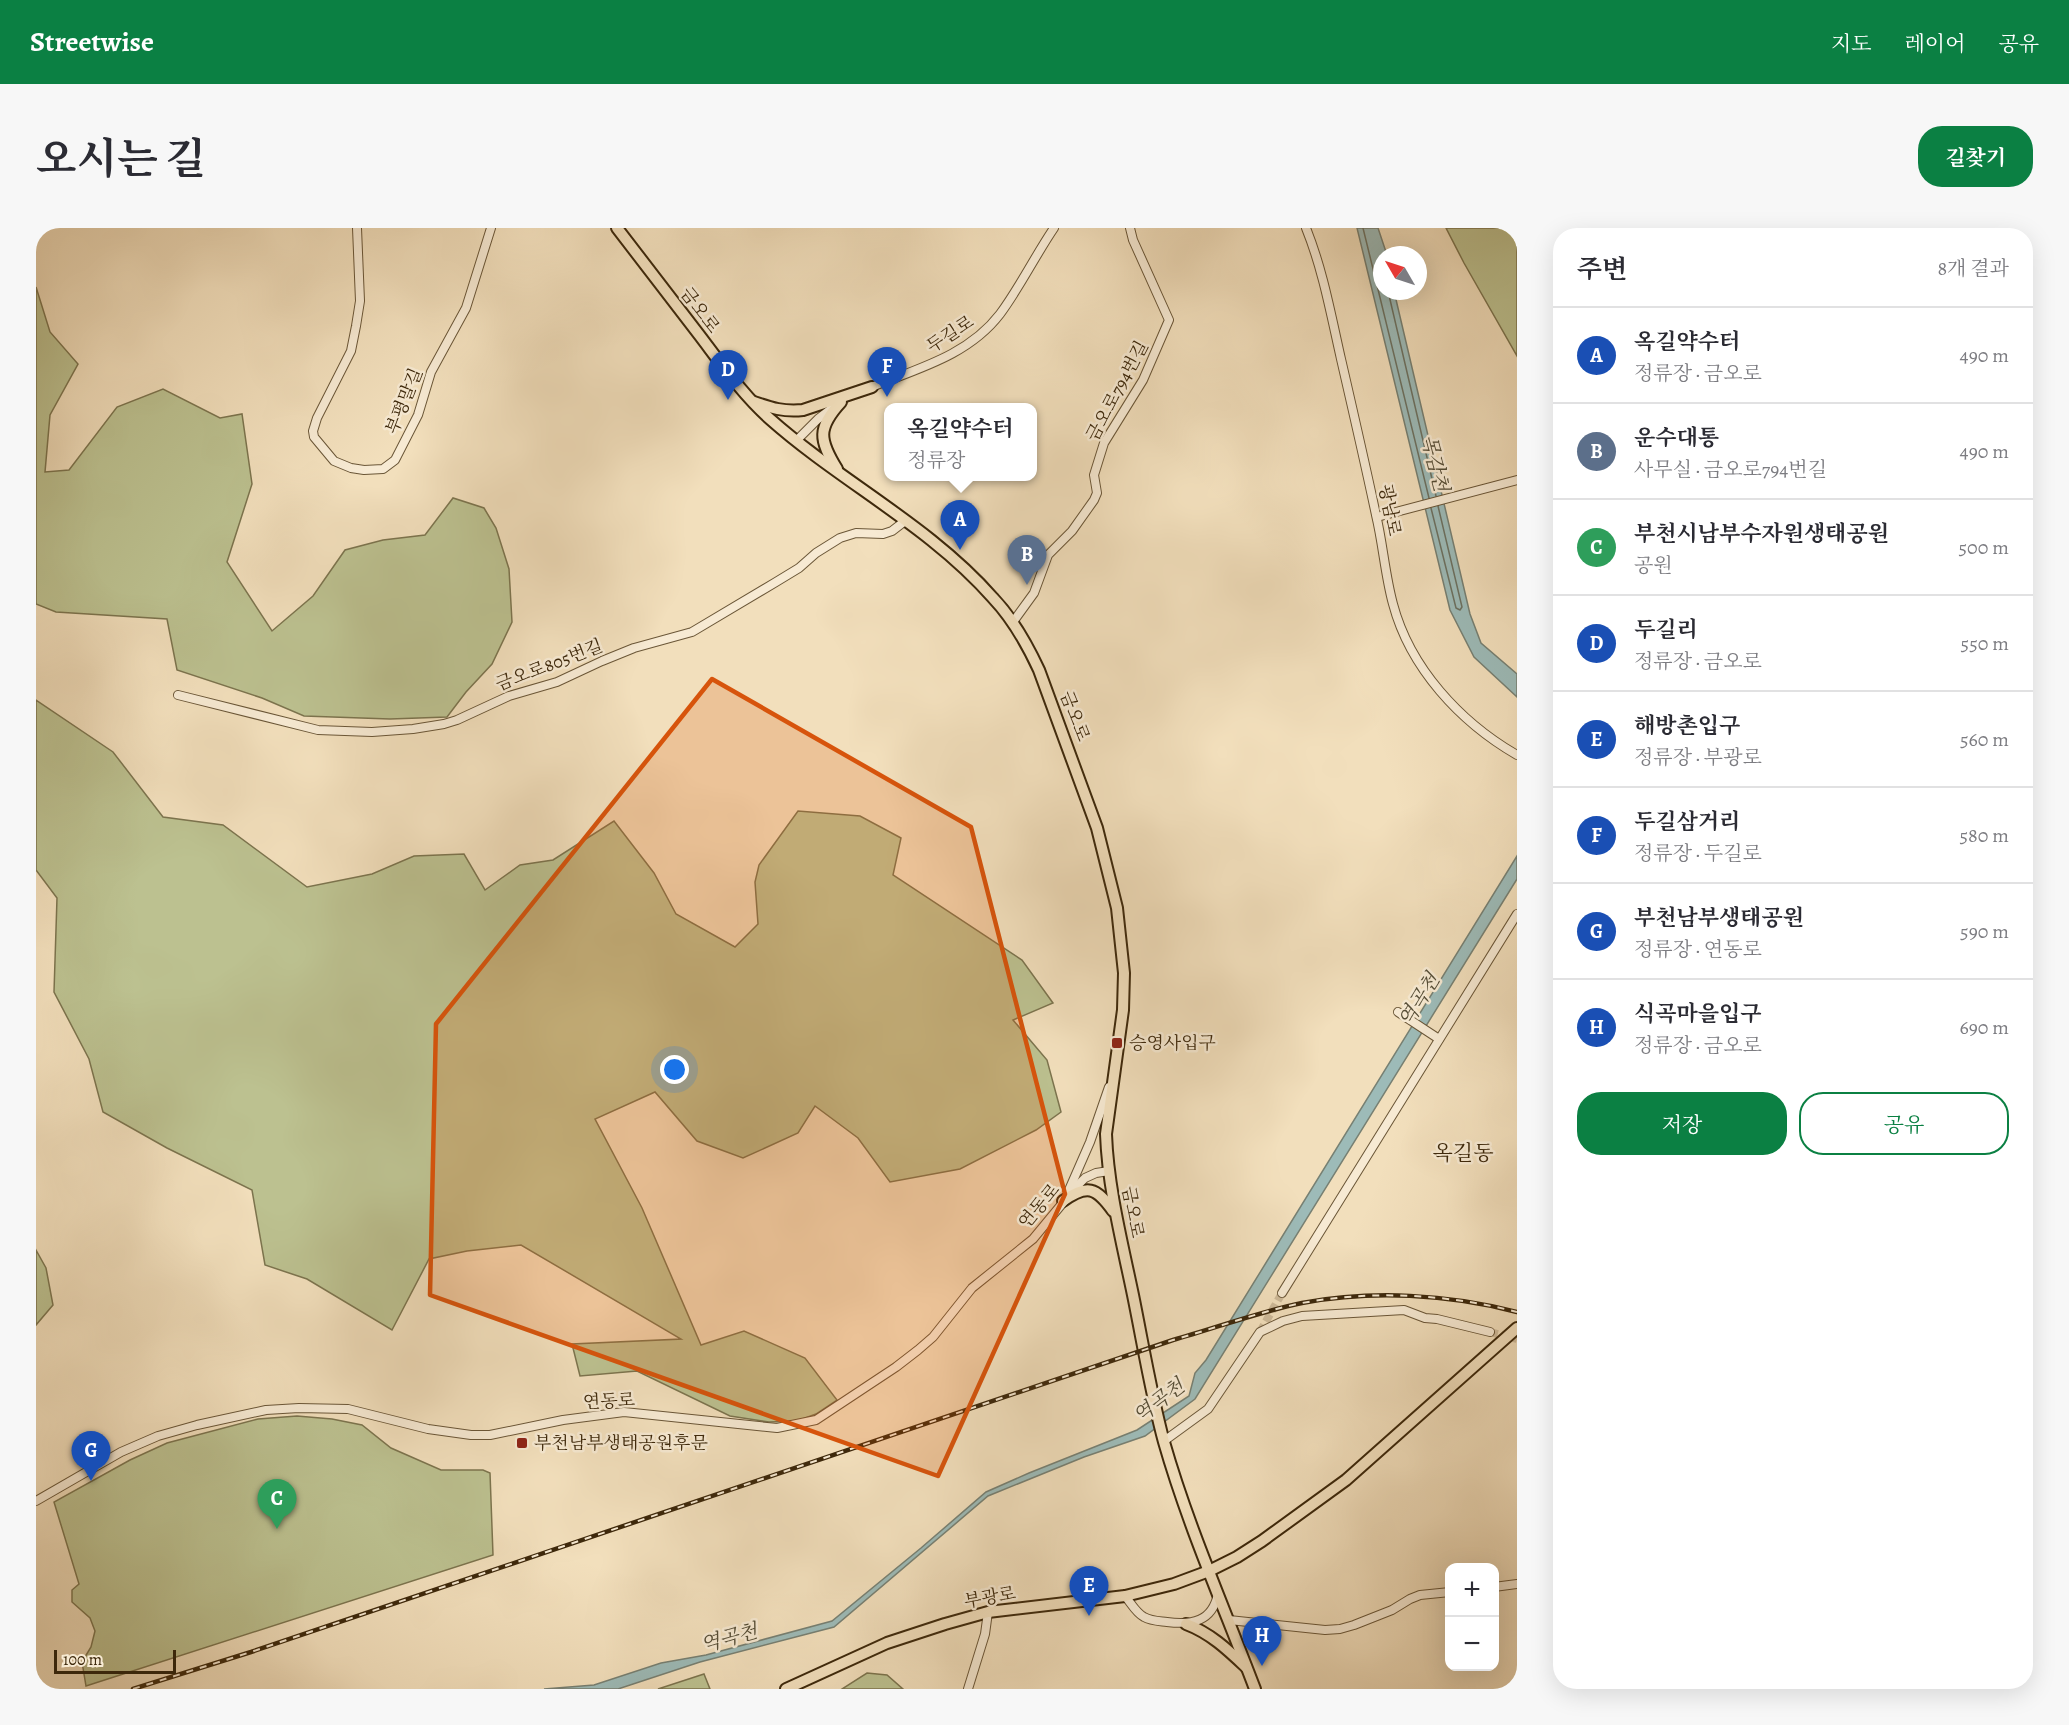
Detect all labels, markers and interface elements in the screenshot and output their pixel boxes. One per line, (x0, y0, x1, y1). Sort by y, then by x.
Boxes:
text: Streetwise (30, 23, 154, 61)
text: 지도 (1831, 30, 1872, 58)
text: 레이어 (1905, 30, 1965, 58)
text: 공유 (1998, 30, 2039, 58)
button: 길찾기 (1918, 126, 2033, 187)
text: 오시는 길 (36, 130, 206, 187)
north arrow (1373, 246, 1427, 300)
text: 주변 (1577, 252, 1627, 287)
text: 8개 결과 (1937, 255, 2009, 282)
street label: 금오로 (675, 282, 725, 338)
street label: 두길로 (922, 310, 978, 358)
text: 옥길약수터 (1634, 327, 1740, 357)
street label: 금오로794번길 (1080, 336, 1154, 446)
text: A (1590, 342, 1603, 369)
text: 490 m (1960, 342, 2009, 369)
pin: F (868, 348, 906, 397)
pin: D (708, 350, 748, 400)
text: 정류장 · 금오로 (1634, 360, 1762, 387)
street label: 부평말길 (380, 364, 428, 438)
popup (884, 403, 1037, 481)
text: 옥길약수터 (907, 414, 1014, 444)
text: 운수대통 (1634, 423, 1719, 453)
water label: 목감천 (1415, 432, 1456, 496)
text: B (1590, 438, 1603, 465)
text: 490 m (1960, 438, 2009, 465)
text: 정류장 (907, 447, 965, 474)
text: 사무실 · 금오로794번길 (1634, 456, 1827, 483)
street label: 광남로 (1373, 482, 1407, 538)
pin: A (940, 500, 980, 550)
text: 부천시남부수자원생태공원 (1634, 519, 1889, 549)
text: C (1590, 534, 1603, 561)
text: 500 m (1958, 534, 2009, 561)
pin: B (1008, 536, 1046, 585)
text: 공원 (1634, 552, 1673, 579)
text: 두길리 (1634, 615, 1698, 645)
text: D (1590, 630, 1603, 657)
text: 550 m (1961, 630, 2009, 657)
street label: 금오로805번길 (492, 634, 606, 696)
text: 정류장 · 금오로 (1634, 648, 1762, 675)
street label: 금오로 (1054, 687, 1096, 745)
text: 해방촌입구 (1634, 711, 1740, 741)
text: E (1591, 726, 1602, 753)
text: 560 m (1960, 726, 2009, 753)
text: 정류장 · 부광로 (1634, 744, 1762, 771)
text: 두길삼거리 (1634, 807, 1740, 837)
text: F (1591, 822, 1602, 849)
text: 580 m (1959, 822, 2009, 849)
text: 정류장 · 두길로 (1634, 840, 1762, 867)
text: 부천남부생태공원 (1634, 903, 1804, 933)
text: G (1590, 918, 1603, 945)
text: 590 m (1960, 918, 2009, 945)
text: 정류장 · 연동로 (1634, 936, 1762, 963)
water label: 역곡천 (1392, 967, 1447, 1032)
text: 식곡마을입구 (1634, 999, 1762, 1029)
text: H (1589, 1014, 1604, 1041)
text: 690 m (1959, 1014, 2009, 1041)
place label: 승영사입구 (1129, 1031, 1216, 1055)
text: 정류장 · 금오로 (1634, 1032, 1762, 1059)
marker: 승영사입구 (1110, 1036, 1124, 1050)
your location (660, 1055, 689, 1084)
button: 저장 (1577, 1092, 1787, 1155)
button: 공유 (1799, 1092, 2009, 1155)
district label: 옥길동 (1433, 1139, 1493, 1167)
street label: 연동로 (1013, 1178, 1065, 1234)
street label: 금오로 (1116, 1184, 1150, 1240)
water label: 역곡천 (1128, 1372, 1192, 1429)
street label: 연동로 (582, 1388, 636, 1414)
place label: 부천남부생태공원후문 (534, 1431, 708, 1455)
pin: G (72, 1432, 110, 1481)
marker: 부천남부생태공원후문 (515, 1436, 529, 1450)
pin: C (258, 1480, 296, 1529)
map controls (1445, 1563, 1499, 1671)
button: + (1445, 1563, 1499, 1617)
pin: E (1070, 1566, 1108, 1616)
street label: 부광로 (962, 1581, 1018, 1613)
pin: H (1242, 1616, 1282, 1666)
water label: 역곡천 (698, 1617, 762, 1659)
button: − (1445, 1617, 1499, 1671)
scale bar (54, 1647, 176, 1674)
text: 100 m (63, 1649, 102, 1671)

